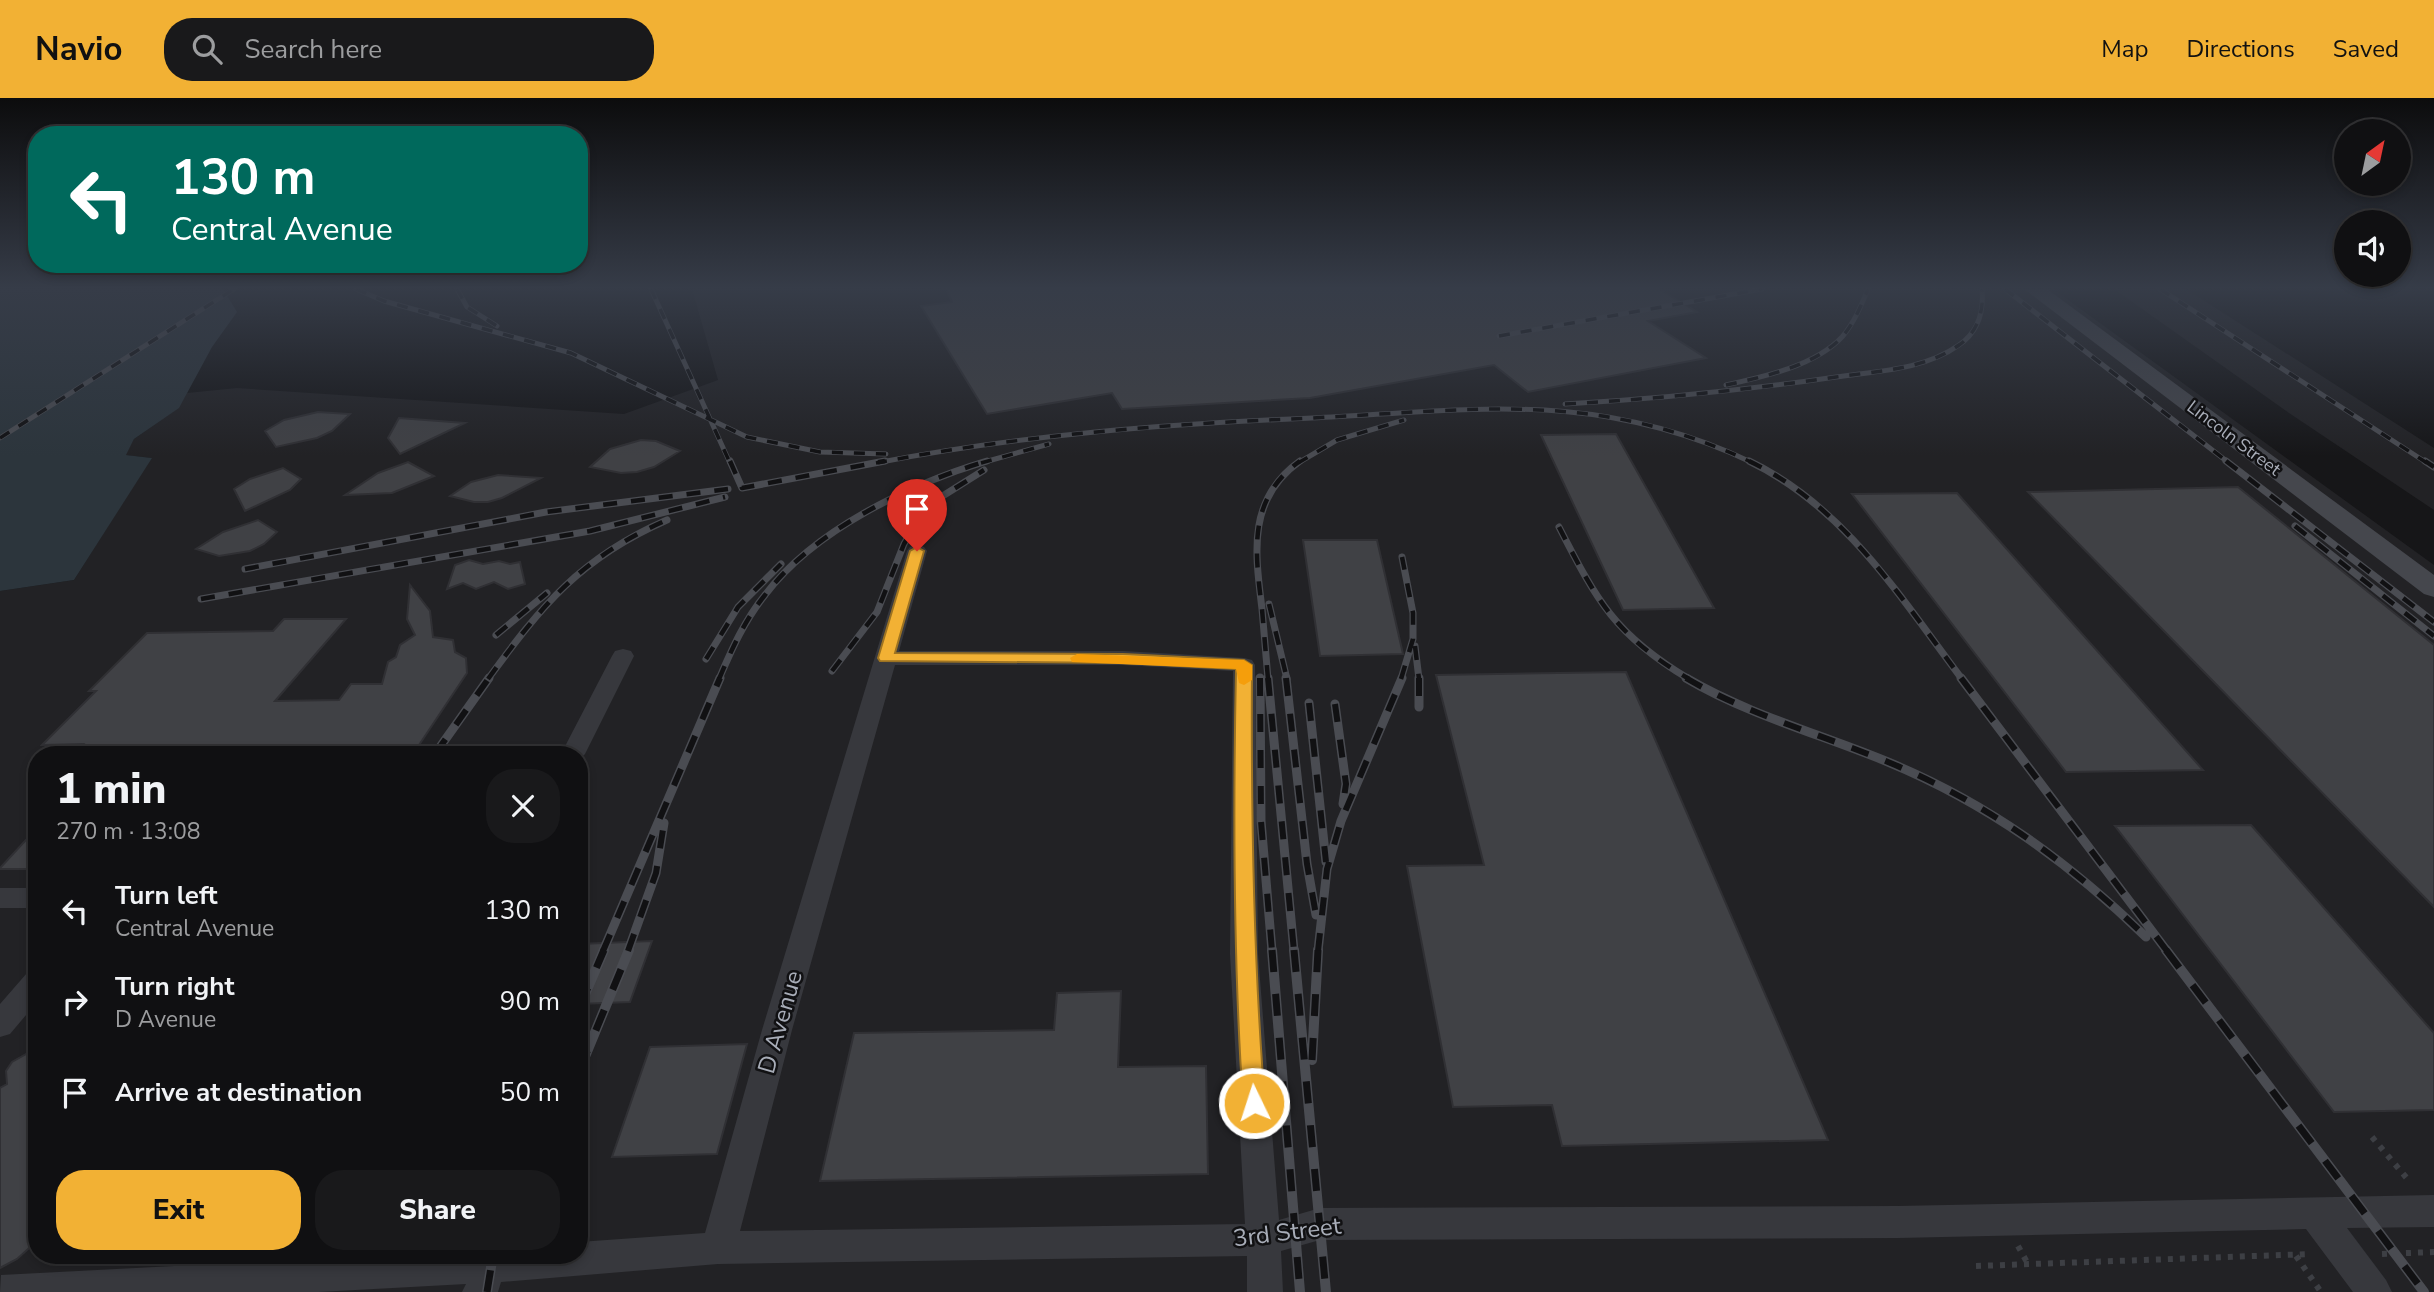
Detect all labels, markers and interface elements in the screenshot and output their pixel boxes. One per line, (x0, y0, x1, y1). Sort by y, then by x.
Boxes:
search box (164, 18, 654, 81)
text: Navio (35, 27, 122, 72)
icon: search (188, 30, 226, 68)
text: Search here (244, 32, 382, 67)
text: Map (2101, 33, 2148, 65)
text: Directions (2186, 33, 2295, 65)
text: Saved (2333, 33, 2399, 65)
north arrow (2334, 119, 2412, 196)
map controls (2334, 119, 2411, 287)
text: 130 m (171, 144, 315, 211)
icon: left (56, 154, 147, 245)
text: Central Avenue (171, 208, 393, 251)
button: sound (2334, 210, 2411, 287)
street label: Lincoln Street (2182, 395, 2286, 482)
pin (887, 479, 947, 551)
icon: arrive (898, 490, 936, 528)
text: 1 min (56, 761, 166, 818)
button: close (486, 769, 560, 843)
text: 270 m · 13:08 (56, 816, 201, 847)
text: Turn left (115, 878, 218, 913)
icon: left (56, 892, 94, 930)
text: 130 m (484, 893, 560, 928)
text: Central Avenue (115, 913, 274, 944)
street label: D Avenue (750, 967, 810, 1077)
text: Turn right (115, 969, 234, 1004)
icon: right (56, 983, 94, 1021)
text: 90 m (500, 984, 560, 1019)
text: D Avenue (115, 1004, 216, 1035)
position arrow (1217, 1066, 1291, 1140)
icon: arrive (56, 1074, 94, 1112)
text: Arrive at destination (115, 1075, 362, 1110)
text: 50 m (500, 1075, 560, 1110)
button: Exit (56, 1170, 301, 1250)
button: Share (315, 1170, 560, 1250)
street label: 3rd Street (1231, 1209, 1343, 1254)

